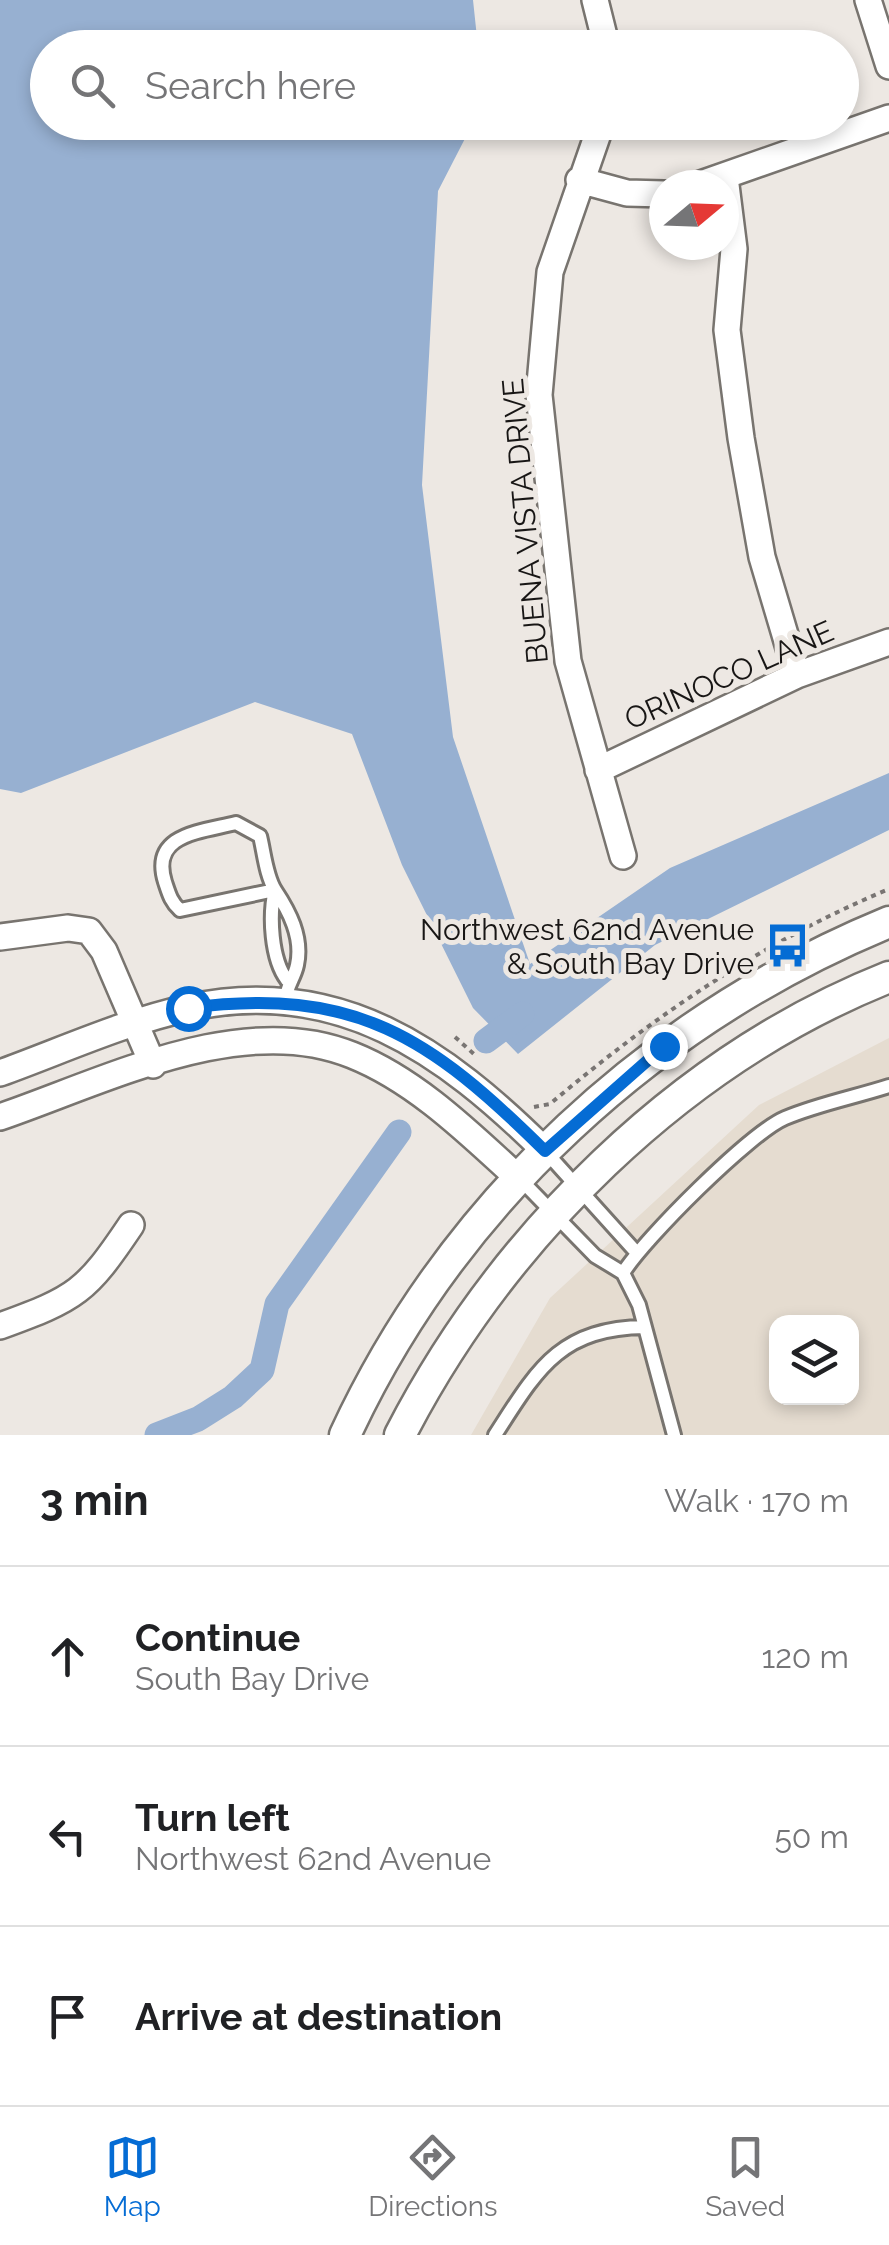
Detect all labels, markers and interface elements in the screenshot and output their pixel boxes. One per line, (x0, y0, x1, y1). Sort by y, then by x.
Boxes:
search box (30, 30, 859, 140)
icon: search (65, 58, 120, 113)
text: Search here (145, 63, 356, 108)
north arrow (649, 170, 739, 260)
street label: BUENA VISTA DRIVE (495, 377, 555, 665)
street label: ORINOCO LANE (619, 613, 839, 737)
place label: Northwest 62nd Avenue & South Bay Drive (420, 912, 754, 981)
bus stop icon: Northwest 62nd Avenue & South Bay Drive (763, 922, 811, 970)
route start (166, 986, 212, 1032)
route end (642, 1024, 688, 1070)
map controls (769, 1315, 859, 1405)
button: layers (769, 1315, 859, 1405)
text: 3 min (40, 1476, 149, 1525)
text: Walk · 170 m (664, 1482, 849, 1519)
text: Continue (135, 1615, 300, 1660)
icon: ahead (40, 1629, 95, 1684)
text: 120 m (761, 1638, 849, 1675)
text: South Bay Drive (135, 1660, 369, 1697)
text: Turn left (135, 1795, 290, 1840)
icon: left (40, 1809, 95, 1864)
text: 50 m (774, 1818, 849, 1855)
text: Northwest 62nd Avenue (135, 1840, 491, 1877)
icon: arrive (40, 1989, 95, 2044)
text: Arrive at destination (135, 1994, 502, 2039)
tab: Map (104, 2130, 161, 2223)
tab: Directions (368, 2130, 498, 2223)
tab: Saved (705, 2130, 785, 2223)

